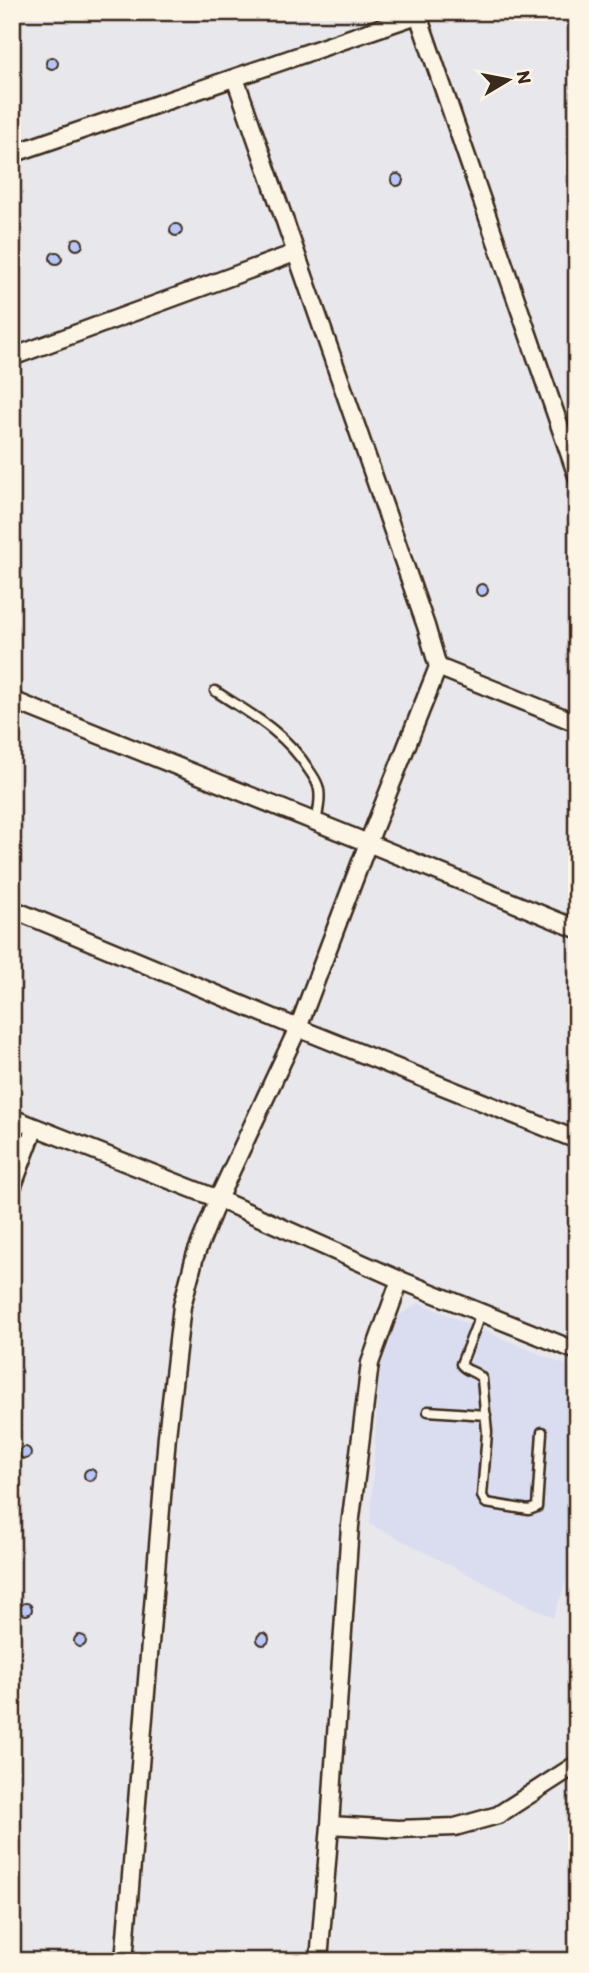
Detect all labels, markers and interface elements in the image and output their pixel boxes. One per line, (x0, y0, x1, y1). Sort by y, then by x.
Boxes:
north arrow (474, 46, 544, 116)
text: N (512, 69, 537, 85)

